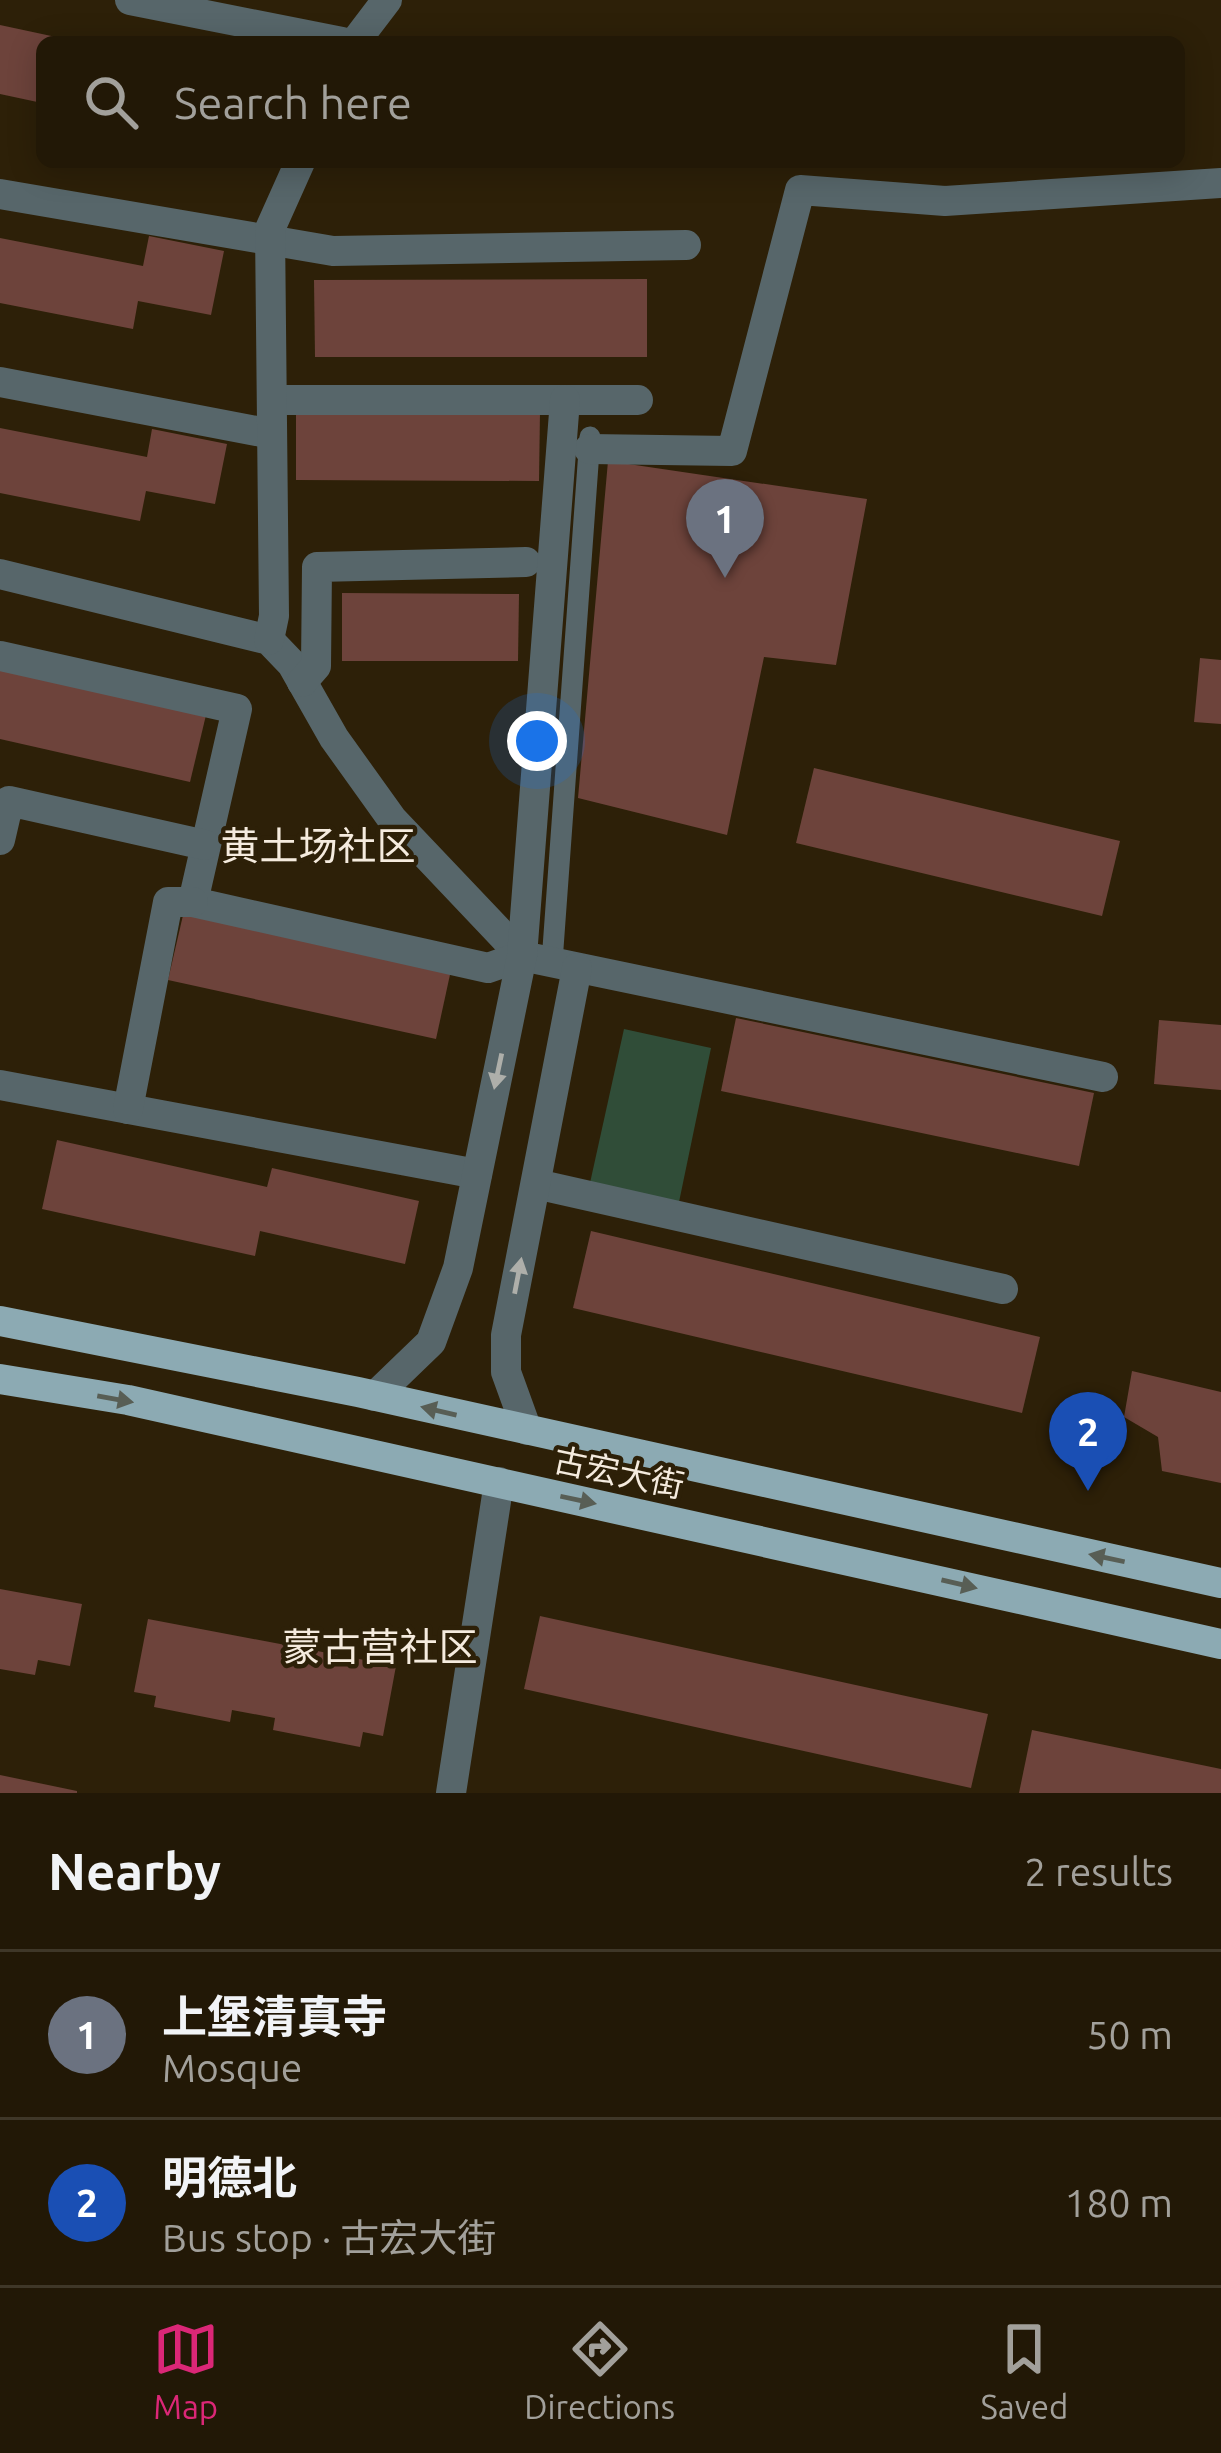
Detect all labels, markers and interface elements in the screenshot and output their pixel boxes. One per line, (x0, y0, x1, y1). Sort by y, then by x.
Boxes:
search box (36, 36, 1185, 168)
icon: search (78, 69, 144, 135)
text: Search here (174, 77, 412, 128)
pin: 1 (686, 479, 764, 578)
your location (507, 711, 567, 771)
district label: 黄土场社区 (220, 824, 416, 867)
one-way arrow (488, 1052, 507, 1090)
one-way arrow (509, 1256, 528, 1294)
one-way arrow (97, 1390, 135, 1408)
pin: 2 (1049, 1392, 1127, 1491)
one-way arrow (419, 1400, 457, 1419)
street label: 古宏大街 (551, 1440, 687, 1504)
one-way arrow (560, 1491, 598, 1510)
one-way arrow (1087, 1547, 1125, 1566)
one-way arrow (941, 1575, 979, 1594)
district label: 蒙古营社区 (282, 1625, 478, 1668)
text: Nearby (48, 1842, 221, 1900)
text: 2 results (1024, 1850, 1173, 1893)
text: 上堡清真寺 (162, 1991, 387, 2042)
text: 1 (76, 2013, 98, 2056)
text: 50 m (1086, 2013, 1173, 2056)
text: Mosque (162, 2046, 302, 2089)
text: 明德北 (162, 2152, 297, 2203)
text: 2 (76, 2181, 98, 2224)
text: 180 m (1064, 2181, 1173, 2224)
text: Bus stop · 古宏大街 (162, 2216, 496, 2259)
tab: Map (153, 2316, 219, 2425)
tab: Directions (524, 2316, 675, 2425)
tab: Saved (980, 2316, 1068, 2425)

